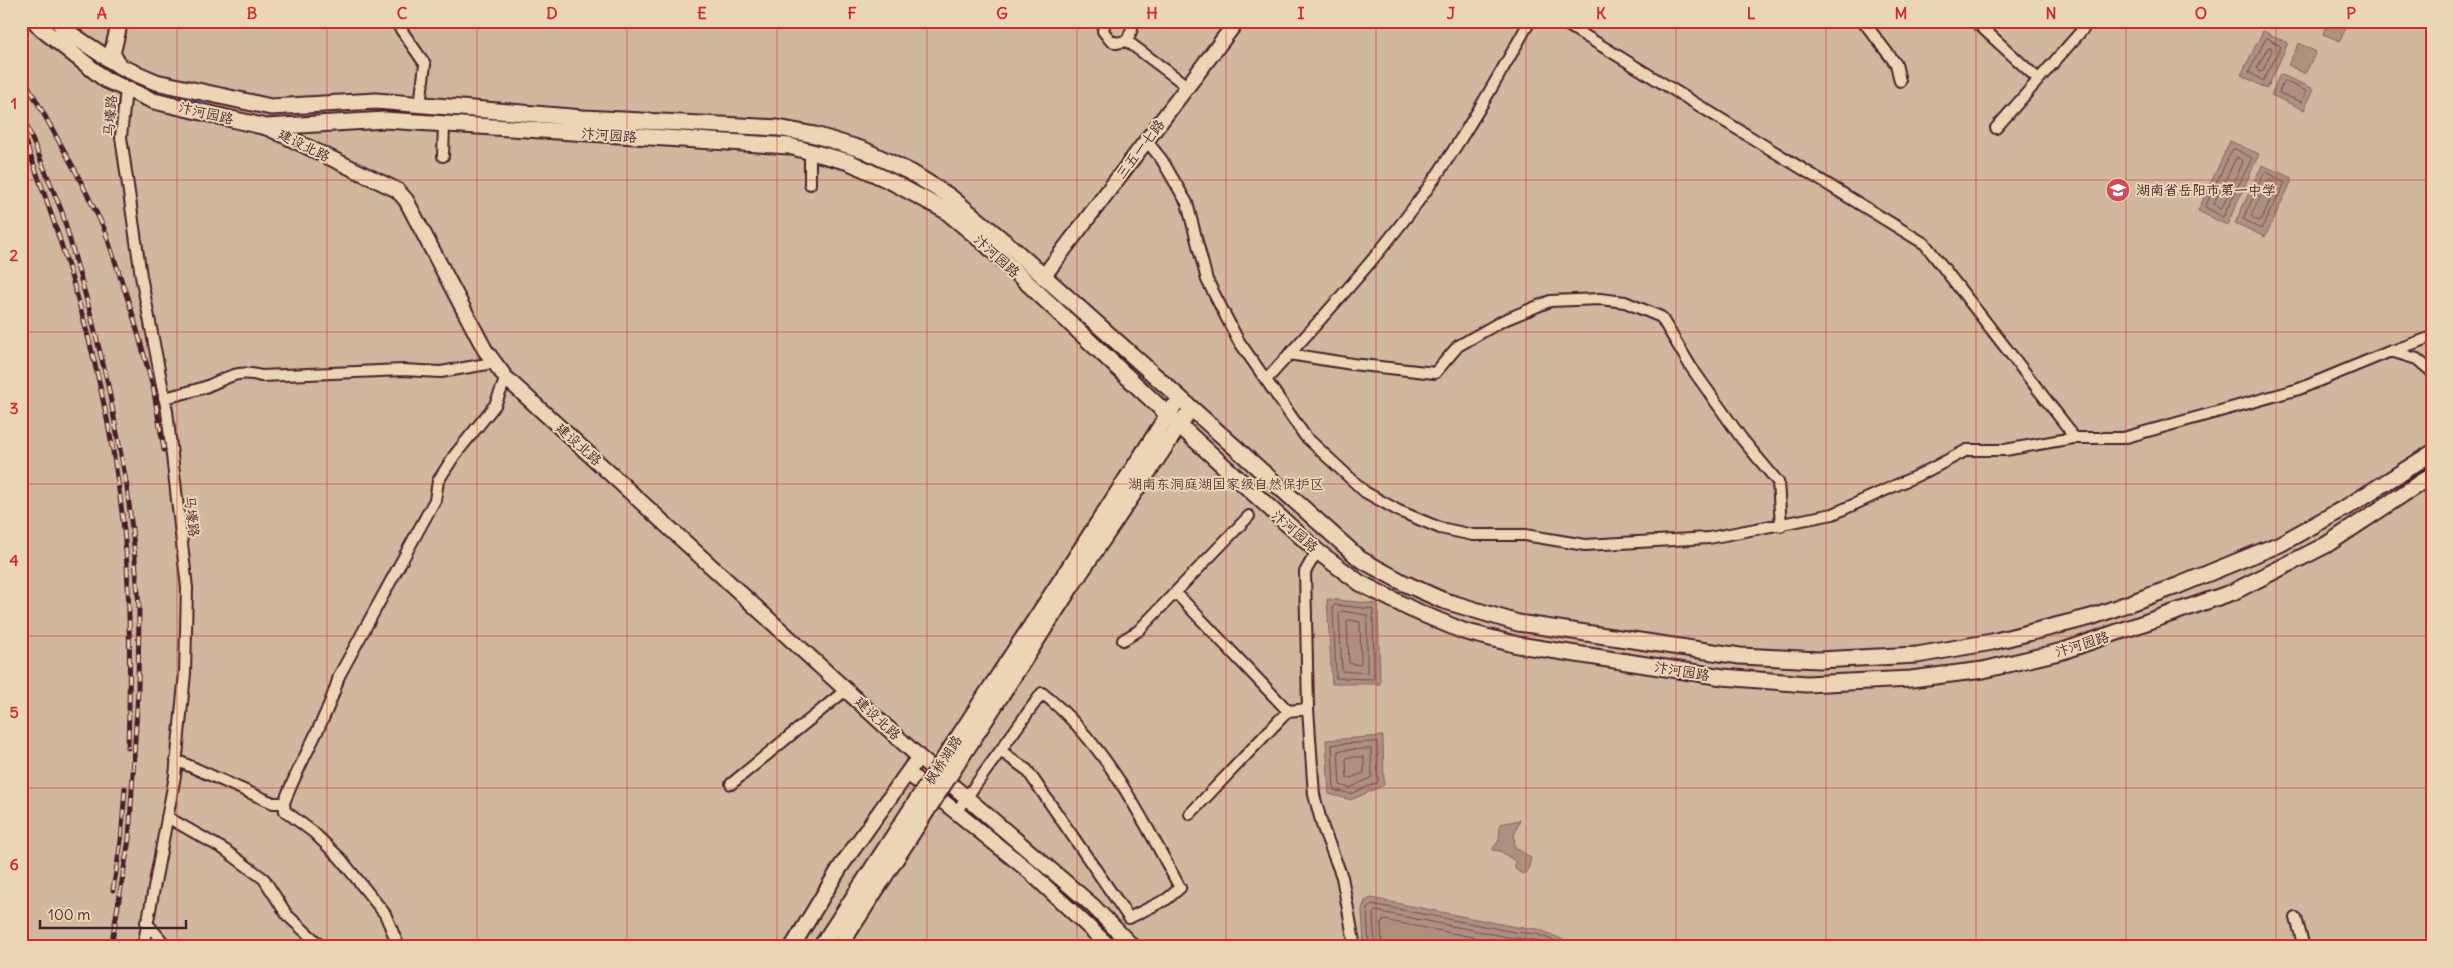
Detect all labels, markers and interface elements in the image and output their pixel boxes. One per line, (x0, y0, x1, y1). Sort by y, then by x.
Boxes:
text: A (97, 3, 107, 23)
text: B (247, 3, 258, 23)
text: C (397, 3, 408, 23)
text: D (546, 3, 558, 23)
text: E (697, 3, 707, 23)
text: F (847, 3, 857, 23)
text: G (996, 3, 1008, 23)
text: H (1146, 3, 1158, 23)
text: I (1298, 3, 1305, 23)
text: J (1447, 3, 1456, 23)
text: K (1596, 3, 1606, 23)
text: L (1747, 3, 1756, 23)
text: M (1895, 3, 1908, 23)
text: N (2045, 3, 2057, 23)
text: O (2195, 3, 2207, 23)
text: P (2346, 3, 2356, 23)
text: 1 (11, 93, 17, 113)
street label: 马壕路 (100, 94, 120, 138)
street label: 汴河园路 (177, 98, 235, 128)
street label: 三五一七路 (1112, 116, 1168, 182)
street label: 汴河园路 (580, 124, 638, 146)
street label: 建设北路 (275, 125, 333, 165)
school or university icon: 湖南省岳阳市第一中学 (2105, 177, 2131, 203)
place label: 湖南省岳阳市第一中学 (2136, 181, 2276, 199)
street label: 汴河园路 (970, 231, 1024, 281)
text: 2 (10, 245, 19, 265)
text: 3 (9, 398, 19, 418)
street label: 建设北路 (552, 419, 606, 469)
park label: 湖南东洞庭湖国家级自然保护区 (1128, 475, 1324, 493)
street label: 马壕路 (181, 494, 203, 538)
street label: 汴河园路 (1268, 506, 1322, 556)
text: 4 (9, 550, 19, 570)
street label: 汴河园路 (2053, 627, 2111, 661)
street label: 汴河园路 (1653, 658, 1711, 684)
street label: 建设北路 (851, 692, 905, 744)
text: 5 (9, 702, 19, 722)
street label: 枫桥湖路 (920, 732, 966, 788)
text: 6 (9, 854, 19, 874)
scale bar (40, 898, 186, 930)
text: 100 m (48, 905, 90, 924)

